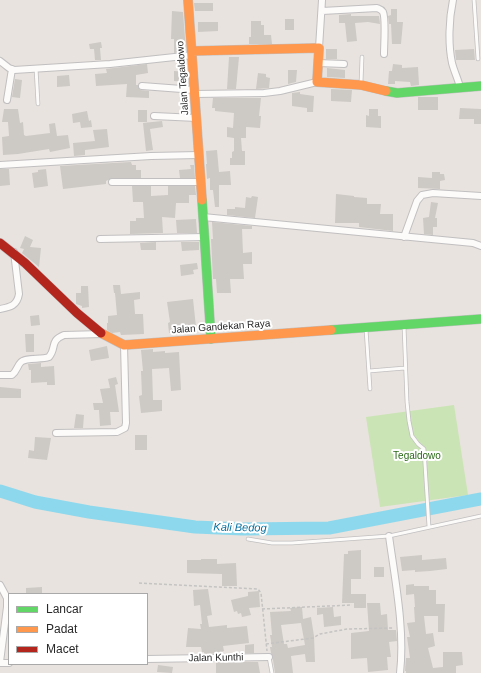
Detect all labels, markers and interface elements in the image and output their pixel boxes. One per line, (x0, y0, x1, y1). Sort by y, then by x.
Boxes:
street label: Jalan Tegaldowo (174, 40, 192, 116)
street label: Jalan Gandekan Raya (171, 318, 271, 336)
park label: Tegaldowo (393, 450, 441, 462)
water label: Kali Bedog (213, 521, 267, 535)
legend (8, 593, 148, 665)
text: Lancar (46, 602, 83, 616)
text: Padat (46, 622, 77, 636)
text: Macet (46, 642, 79, 656)
street label: Jalan Kunthi (188, 652, 244, 664)

